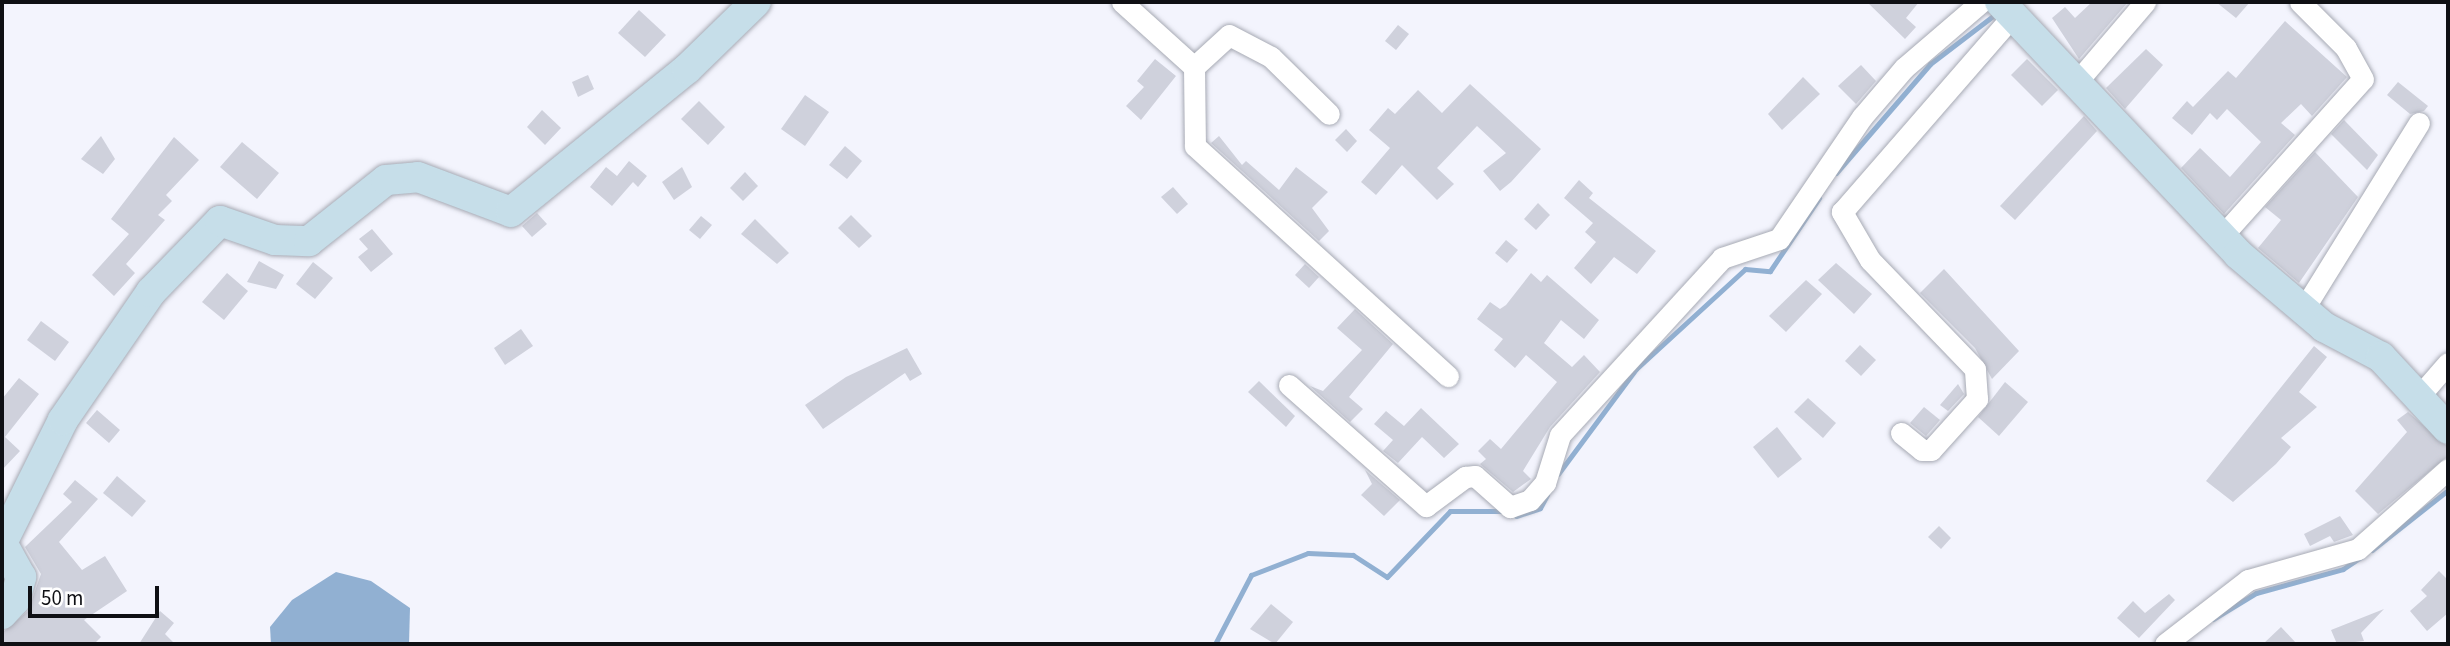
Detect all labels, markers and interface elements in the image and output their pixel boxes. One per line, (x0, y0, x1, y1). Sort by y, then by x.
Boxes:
scale bar (32, 572, 163, 616)
text: 50 m (41, 583, 83, 613)

